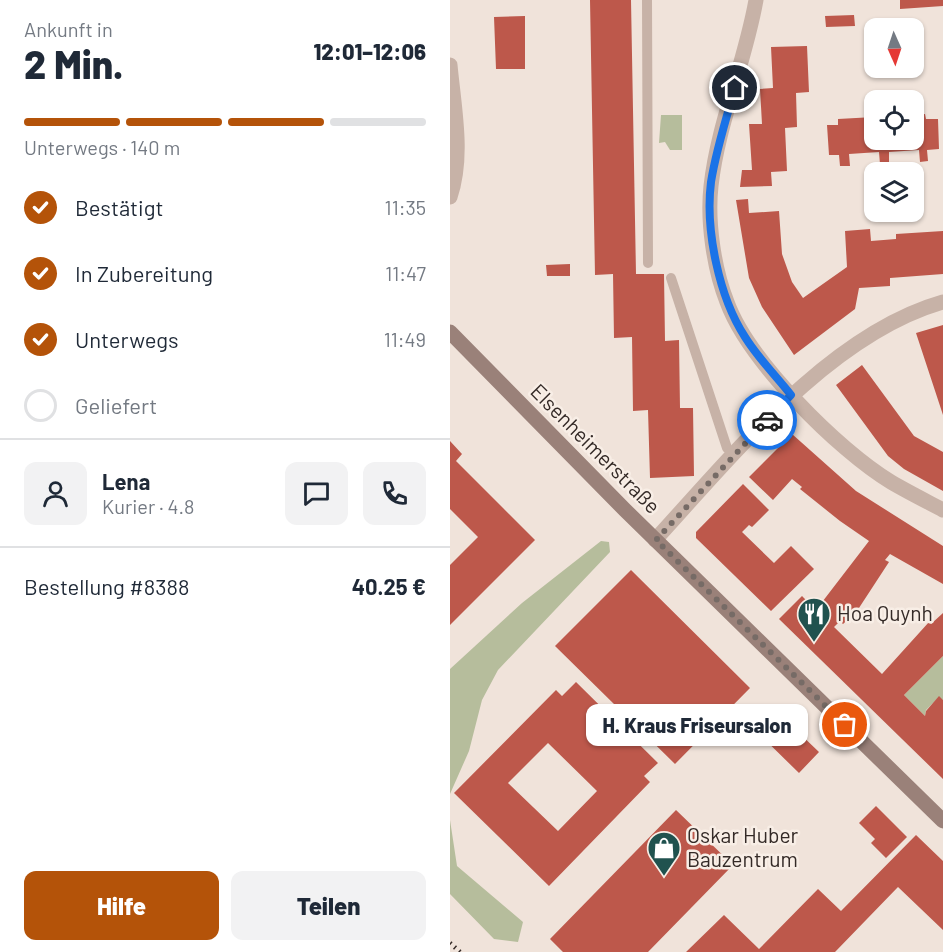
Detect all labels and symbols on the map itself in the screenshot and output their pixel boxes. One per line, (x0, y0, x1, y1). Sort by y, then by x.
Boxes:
north arrow (864, 18, 924, 78)
pin (709, 62, 760, 113)
street label: Elsenheimerstraße (526, 378, 666, 518)
courier (737, 390, 797, 450)
restaurant icon: Hoa Quynh (796, 596, 832, 643)
place label: Hoa Quynh (837, 600, 933, 625)
pin (819, 699, 870, 750)
callout: H. Kraus Friseursalon (587, 704, 809, 746)
place label: Oskar Huber Bauzentrum (687, 822, 799, 871)
shop icon: Oskar Huber Bauzentrum (646, 830, 682, 877)

